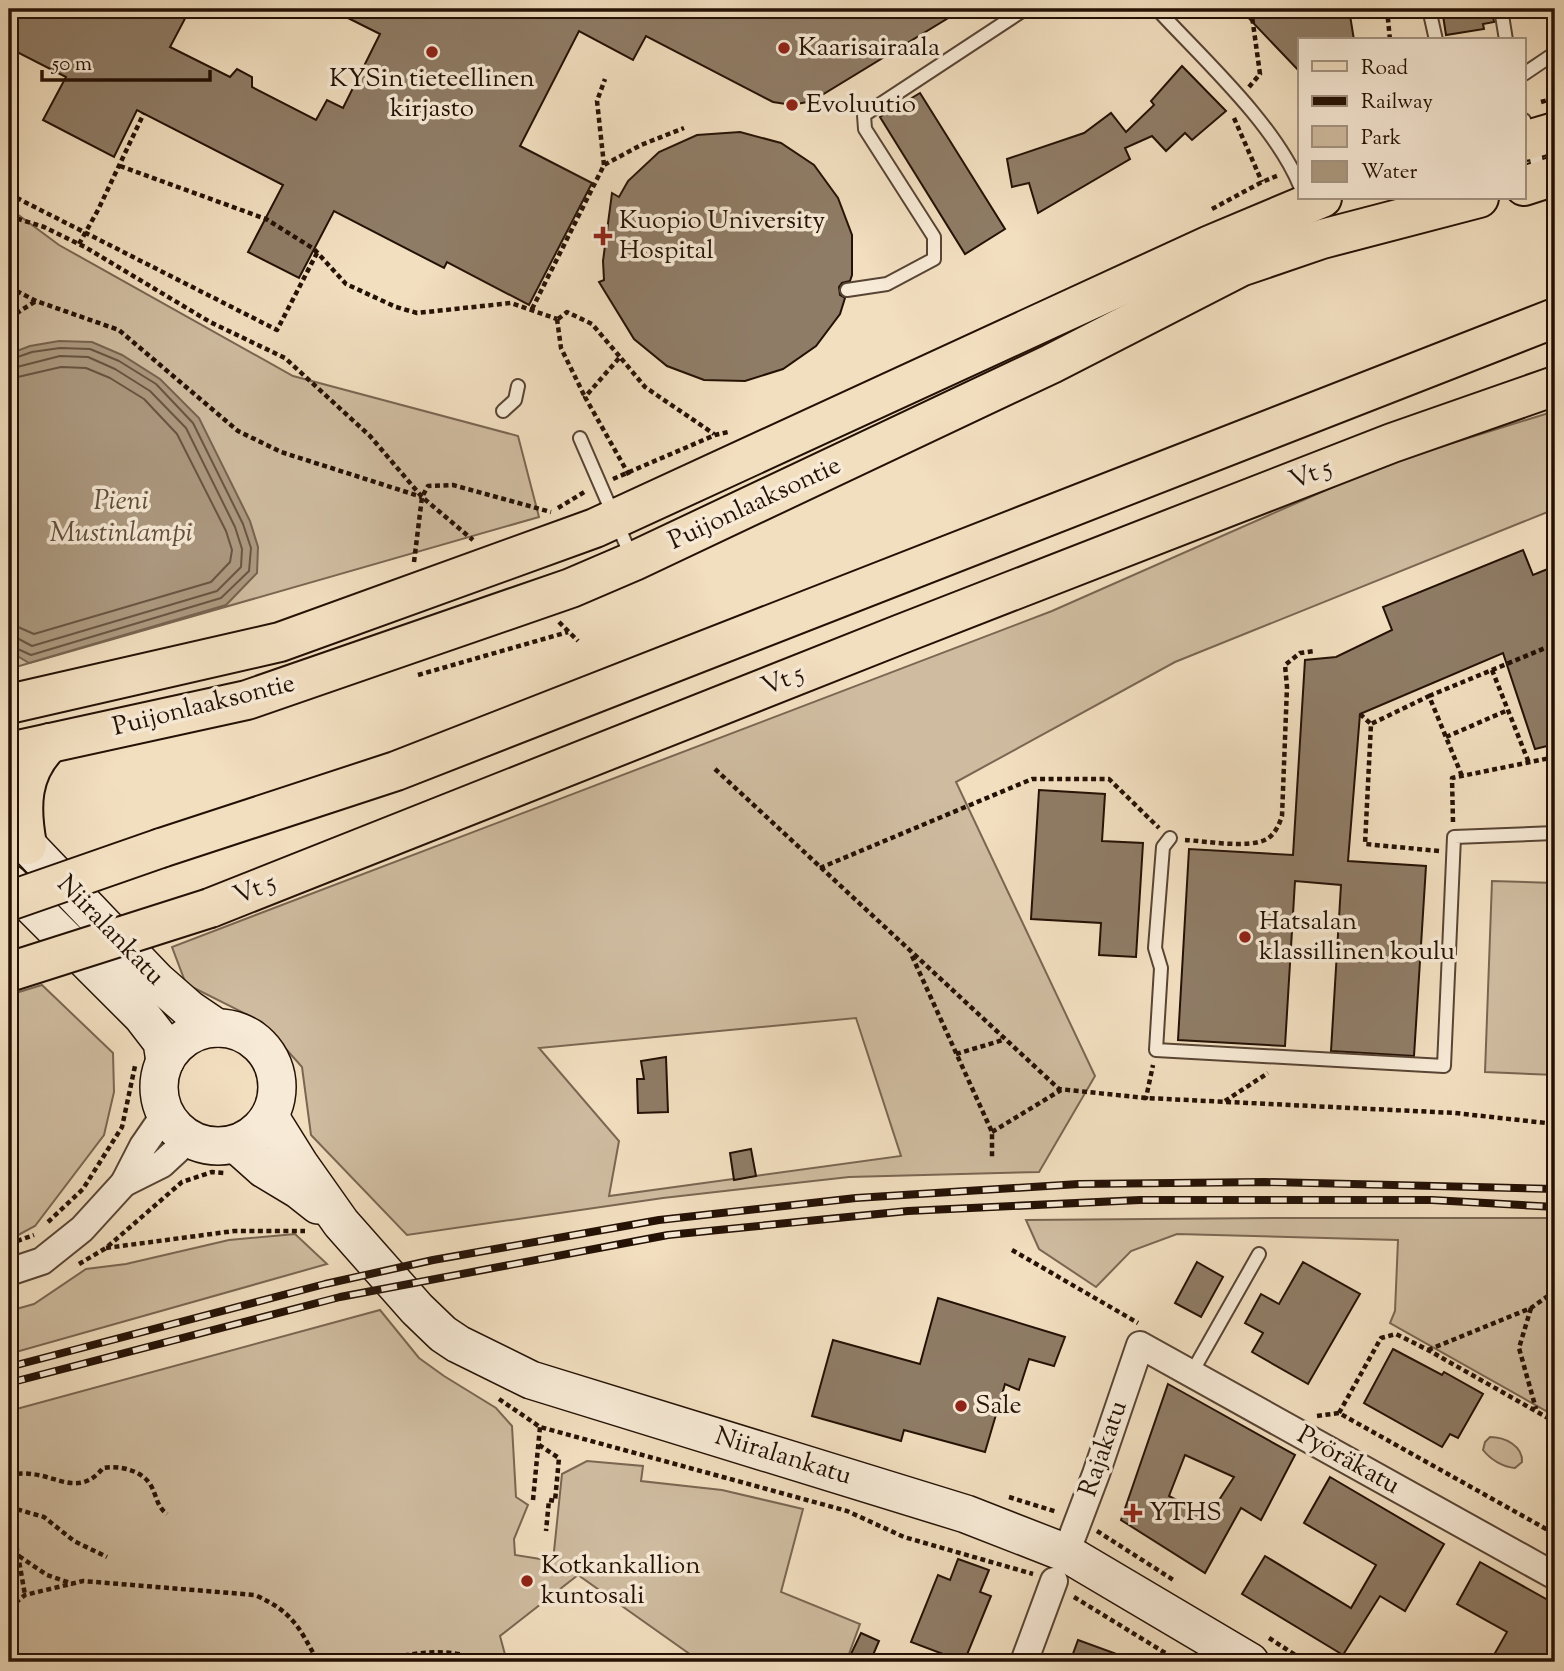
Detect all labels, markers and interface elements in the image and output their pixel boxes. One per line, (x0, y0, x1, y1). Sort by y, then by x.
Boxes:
place label: Kaarisairaala (798, 30, 940, 67)
scale bar (42, 38, 210, 82)
legend (1298, 38, 1526, 200)
marker: Kaarisairaala (776, 40, 792, 56)
marker: KYSin tieteellinen kirjasto (424, 44, 440, 60)
text: 50 m (51, 50, 92, 80)
text: Road (1361, 54, 1408, 84)
place label: KYSin tieteellinen kirjasto (329, 61, 535, 128)
place label: Evoluutio (806, 87, 916, 124)
text: Railway (1361, 88, 1433, 118)
marker: Evoluutio (784, 97, 800, 113)
text: Park (1361, 124, 1402, 154)
text: Water (1361, 158, 1418, 188)
place label: Kuopio University Hospital (619, 203, 825, 270)
marker: Kuopio University Hospital (593, 226, 613, 246)
street label: Puijonlaaksontie (663, 448, 847, 560)
street label: Vt 5 (1284, 450, 1338, 500)
water label: Pieni Mustinlampi (49, 482, 193, 554)
street label: Vt 5 (756, 656, 810, 706)
street label: Puijonlaaksontie (109, 665, 299, 747)
street label: Vt 5 (228, 865, 282, 915)
street label: Niiralankatu (48, 867, 172, 995)
place label: Hatsalan klassillinen koulu (1259, 904, 1455, 971)
marker: Hatsalan klassillinen koulu (1237, 929, 1253, 945)
place label: Sale (975, 1388, 1022, 1425)
street label: Rajakatu (1070, 1396, 1138, 1502)
marker: Sale (953, 1398, 969, 1414)
street label: Pyöräkatu (1290, 1418, 1406, 1504)
street label: Niiralankatu (710, 1419, 856, 1495)
place label: YTHS (1149, 1495, 1222, 1532)
marker: YTHS (1123, 1503, 1143, 1523)
place label: Kotkankallion kuntosali (541, 1548, 701, 1615)
marker: Kotkankallion kuntosali (519, 1573, 535, 1589)

